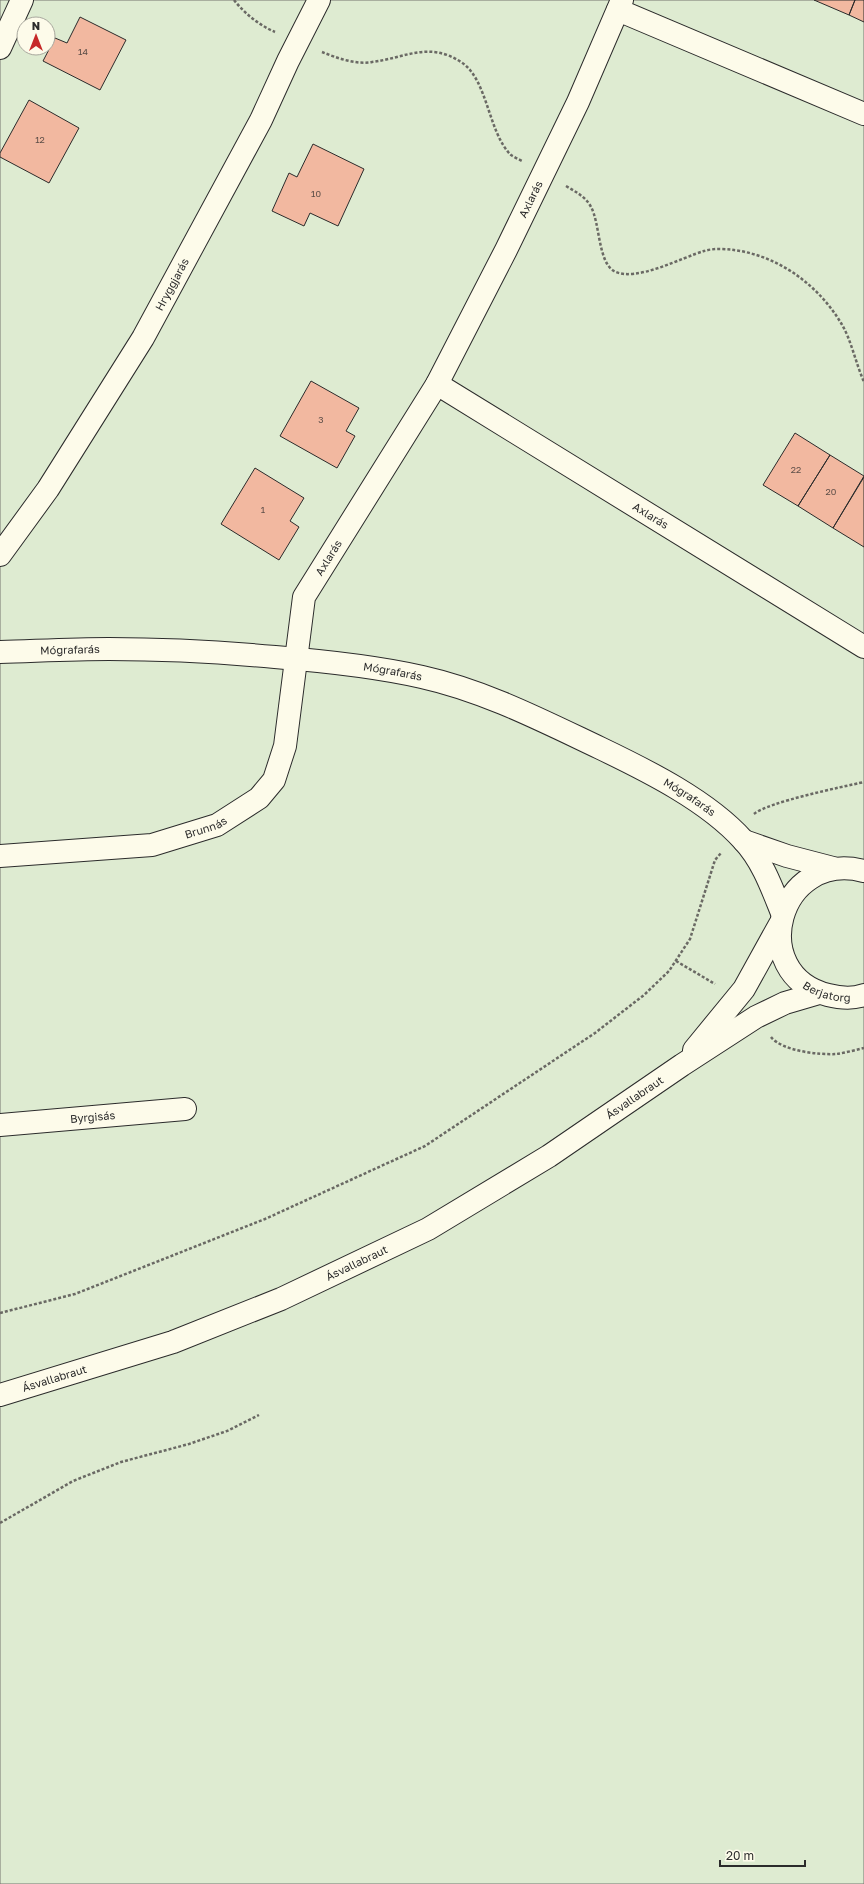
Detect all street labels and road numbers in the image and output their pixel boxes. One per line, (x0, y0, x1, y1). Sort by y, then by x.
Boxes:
street label: Axlarás (516, 178, 545, 220)
street label: Hryggjarás (152, 255, 191, 313)
street label: Axlarás (631, 499, 671, 531)
street label: Axlarás (312, 537, 344, 578)
street label: Mógrafarás (40, 642, 100, 657)
street label: Mógrafarás (363, 659, 424, 683)
street label: Mógrafarás (661, 775, 719, 818)
street label: Brunnás (183, 813, 229, 841)
street label: Berjatorg (801, 978, 851, 1004)
street label: Ásvallabraut (603, 1073, 666, 1121)
street label: Byrgisás (70, 1108, 116, 1125)
street label: Ásvallabraut (324, 1242, 389, 1283)
street label: Ásvallabraut (21, 1362, 88, 1394)

